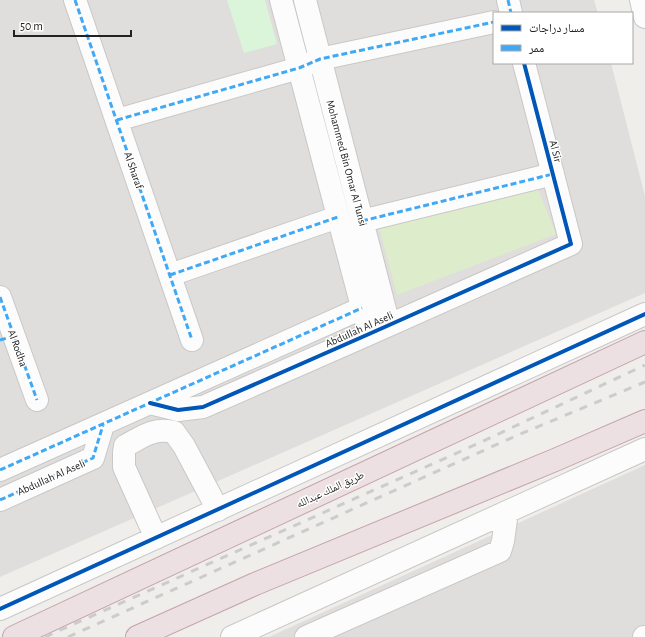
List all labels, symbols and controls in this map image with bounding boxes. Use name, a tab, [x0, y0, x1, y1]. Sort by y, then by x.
scale bar	[14, 12, 131, 38]
legend	[493, 12, 633, 64]
text: 50 m	[20, 20, 43, 32]
text: مسار دراجات	[529, 22, 584, 35]
text: ممر	[528, 42, 544, 54]
street label: Mohammed Bin Omar Al Tunsi	[324, 99, 369, 227]
street label: Al Sir	[547, 139, 564, 164]
street label: Al Sharaf	[122, 150, 145, 191]
street label: Abdullah Al Aseli	[324, 310, 395, 349]
street label: Al Rodha	[6, 328, 29, 368]
street label: Abdullah Al Aseli	[16, 458, 87, 497]
street label: طريق الملك عبدالله	[295, 469, 366, 511]

